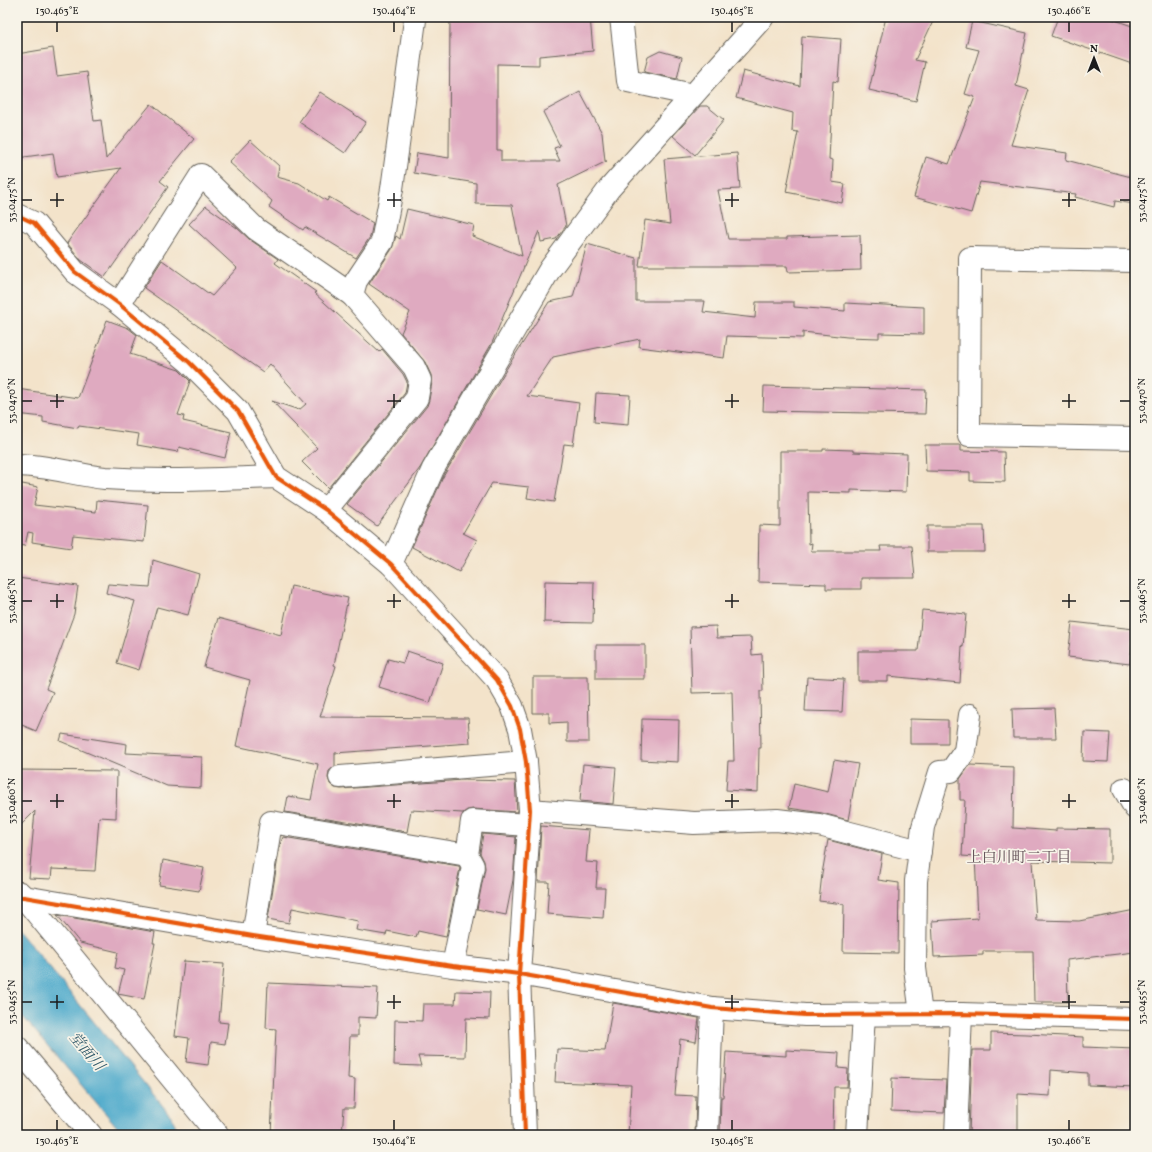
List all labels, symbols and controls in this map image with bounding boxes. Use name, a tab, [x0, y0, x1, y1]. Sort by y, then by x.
text: 130.463°E	[36, 4, 78, 18]
text: 130.464°E	[372, 4, 416, 18]
text: 130.465°E	[711, 4, 753, 18]
text: 130.466°E	[1048, 4, 1090, 18]
north arrow	[1074, 38, 1114, 78]
text: N	[1090, 42, 1098, 57]
text: 33.0475°N	[5, 177, 19, 223]
text: 33.0475°N	[1135, 177, 1149, 223]
text: 33.0470°N	[5, 378, 19, 424]
text: 33.0470°N	[1135, 378, 1149, 424]
text: 33.0465°N	[5, 578, 19, 624]
text: 33.0465°N	[1135, 578, 1149, 624]
text: 33.0460°N	[5, 777, 19, 824]
text: 33.0460°N	[1135, 777, 1149, 824]
district label: 上白川町二丁目	[966, 848, 1072, 869]
text: 33.0455°N	[5, 979, 19, 1024]
text: 33.0455°N	[1135, 979, 1149, 1024]
water label: 堂面川	[63, 1028, 110, 1077]
text: 130.463°E	[36, 1134, 78, 1148]
text: 130.464°E	[372, 1134, 416, 1148]
text: 130.465°E	[711, 1134, 753, 1148]
text: 130.466°E	[1048, 1134, 1090, 1148]

